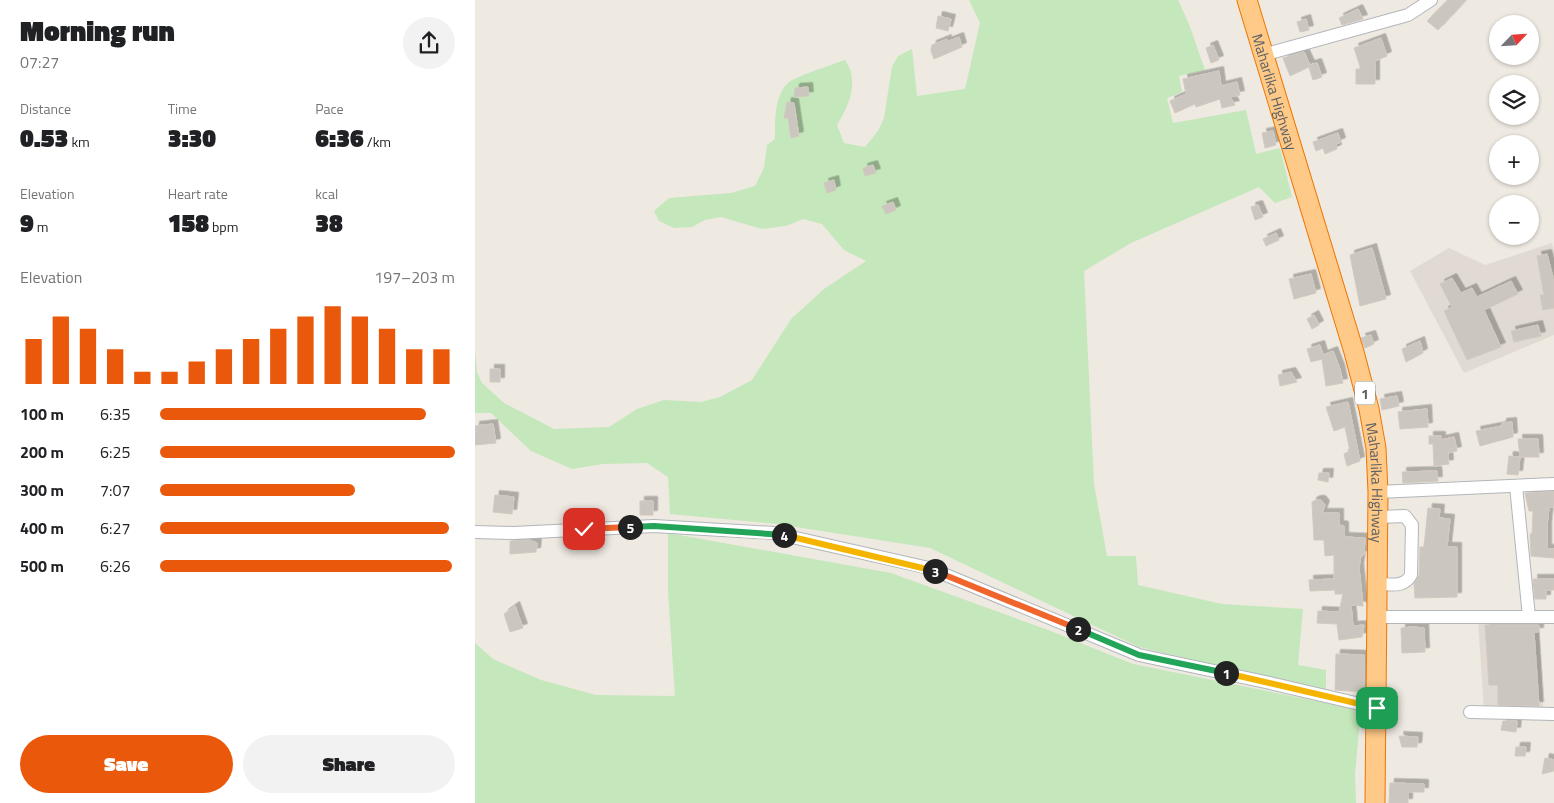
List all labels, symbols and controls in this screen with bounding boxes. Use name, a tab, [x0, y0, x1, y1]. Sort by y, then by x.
text: Morning run	[20, 9, 175, 52]
north arrow	[1489, 15, 1539, 65]
map controls	[1489, 15, 1539, 245]
button: share	[403, 17, 455, 69]
street label: Maharlika Highway	[1246, 31, 1303, 153]
text: 07:27	[20, 50, 59, 74]
button: layers	[1489, 75, 1539, 125]
text: Distance	[20, 98, 71, 119]
text: Time	[168, 98, 197, 119]
text: Pace	[315, 98, 344, 119]
text: 0.53	[20, 119, 68, 157]
text: 3:30	[168, 119, 216, 157]
text: 6:36	[315, 119, 364, 157]
text: km	[68, 131, 90, 152]
text: /km	[364, 131, 391, 152]
button: +	[1489, 135, 1539, 185]
text: Elevation	[20, 183, 74, 204]
text: Heart rate	[168, 183, 228, 204]
text: kcal	[315, 183, 338, 204]
button: −	[1489, 195, 1539, 245]
text: 9	[20, 204, 34, 242]
text: 158	[168, 204, 209, 242]
text: 38	[315, 204, 343, 242]
text: m	[34, 216, 49, 237]
text: bpm	[209, 216, 238, 237]
text: Elevation	[20, 265, 82, 289]
text: 197–203 m	[374, 265, 455, 289]
road number: 1	[1355, 382, 1375, 404]
text: 100 m	[20, 402, 64, 426]
text: 6:35	[100, 402, 130, 426]
street label: Maharlika Highway	[1360, 420, 1390, 543]
text: 200 m	[20, 440, 64, 464]
text: 6:25	[100, 440, 130, 464]
text: 300 m	[20, 478, 64, 502]
text: 7:07	[100, 478, 130, 502]
pin	[563, 508, 605, 550]
pin: 5	[617, 514, 643, 540]
icon: check	[570, 515, 598, 543]
text: 400 m	[20, 516, 64, 540]
text: 6:27	[100, 516, 130, 540]
text: 5	[627, 517, 634, 538]
pin: 4	[771, 522, 797, 548]
text: 4	[781, 525, 788, 546]
text: 500 m	[20, 554, 64, 578]
text: 6:26	[100, 554, 130, 578]
pin: 3	[923, 558, 947, 584]
text: 3	[932, 561, 939, 582]
pin: 2	[1065, 616, 1091, 642]
text: 2	[1075, 619, 1082, 640]
pin: 1	[1213, 660, 1239, 686]
text: 1	[1223, 663, 1230, 684]
pin	[1356, 687, 1398, 729]
icon: arrive	[1363, 694, 1391, 722]
button: Save	[20, 735, 233, 793]
button: Share	[243, 735, 455, 793]

